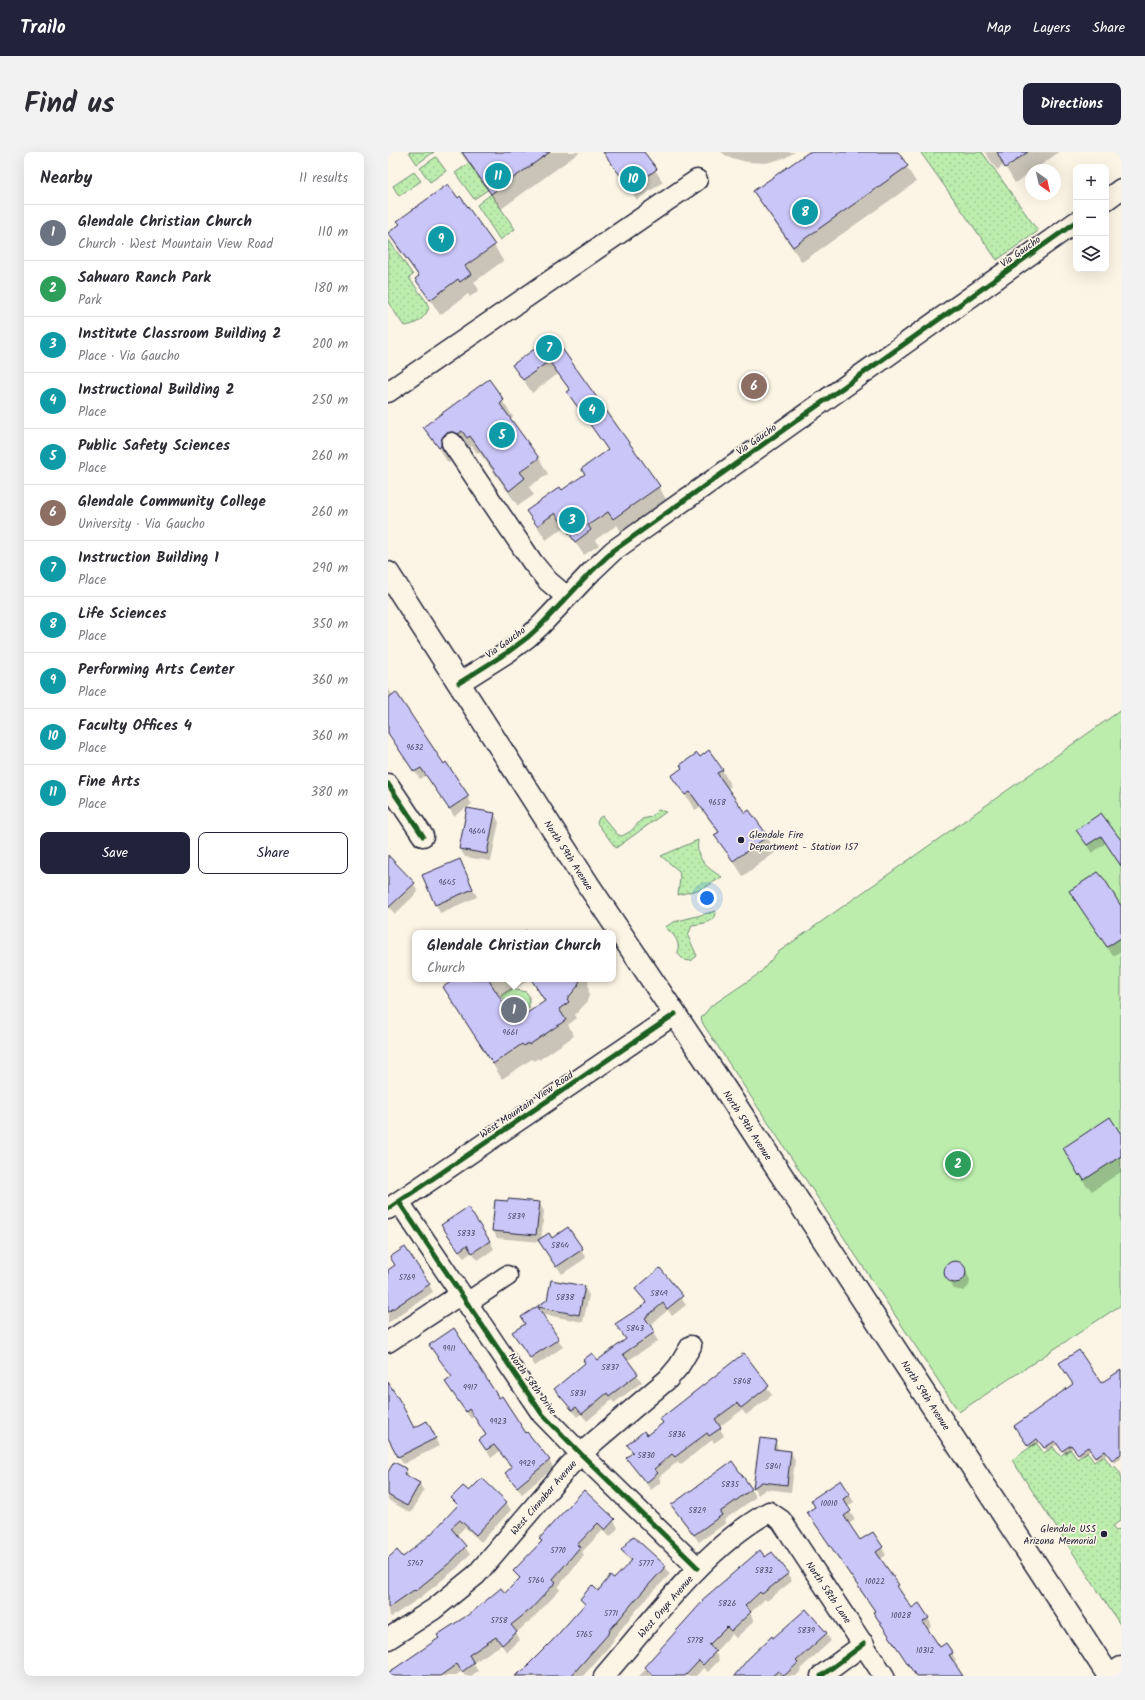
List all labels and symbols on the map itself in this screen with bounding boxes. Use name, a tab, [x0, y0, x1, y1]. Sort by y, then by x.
pin: 11	[485, 161, 511, 191]
pin: 10	[620, 164, 646, 194]
north arrow	[1025, 164, 1061, 200]
pin: 8	[792, 197, 818, 227]
pin: 9	[428, 224, 454, 254]
street label: Via Gaucho	[997, 232, 1045, 272]
pin: 7	[536, 333, 562, 363]
pin: 6	[741, 371, 767, 401]
pin: 4	[579, 395, 605, 425]
pin: 5	[489, 420, 515, 450]
street label: Via Gaucho	[733, 420, 781, 460]
pin: 3	[559, 505, 585, 535]
street label: Via Gaucho	[482, 622, 529, 663]
house number: 9632	[406, 741, 424, 754]
house number: 9658	[708, 796, 726, 809]
street label: North 59th Avenue	[539, 817, 597, 894]
house number: 9644	[468, 825, 486, 838]
place label: Glendale Fire Department - Station 157	[749, 827, 858, 855]
marker: Glendale Fire Department - Station 157	[736, 835, 746, 845]
house number: 9645	[438, 876, 456, 889]
your location	[697, 888, 717, 908]
pin: 1	[501, 995, 527, 1025]
house number: 9661	[502, 1026, 518, 1039]
street label: West Mountain View Road	[476, 1067, 578, 1142]
street label: North 59th Avenue	[718, 1087, 776, 1164]
pin: 2	[945, 1149, 971, 1179]
house number: 5839	[507, 1210, 525, 1223]
house number: 5833	[457, 1227, 476, 1240]
house number: 5844	[551, 1239, 570, 1252]
house number: 5769	[399, 1271, 415, 1284]
house number: 5849	[650, 1287, 668, 1300]
house number: 5838	[556, 1291, 574, 1304]
house number: 5843	[626, 1322, 644, 1335]
house number: 9911	[443, 1342, 456, 1355]
street label: North 58th Drive	[504, 1349, 561, 1418]
street label: North 59th Avenue	[896, 1357, 954, 1434]
house number: 5837	[601, 1361, 619, 1374]
house number: 5848	[733, 1375, 751, 1388]
house number: 9917	[463, 1381, 477, 1394]
house number: 5831	[570, 1387, 587, 1400]
house number: 9923	[489, 1415, 507, 1428]
house number: 5836	[668, 1428, 686, 1441]
house number: 5830	[637, 1449, 655, 1462]
street label: West Cinnabar Avenue	[507, 1456, 581, 1539]
house number: 9929	[519, 1457, 535, 1470]
house number: 5841	[765, 1460, 781, 1473]
house number: 5835	[721, 1478, 740, 1491]
house number: 10010	[820, 1497, 838, 1510]
house number: 5829	[688, 1504, 706, 1517]
place label: Glendale USS Arizona Memorial	[1024, 1521, 1097, 1549]
marker: Glendale USS Arizona Memorial	[1099, 1529, 1109, 1539]
house number: 5770	[550, 1544, 566, 1557]
house number: 5747	[407, 1557, 423, 1570]
house number: 5777	[638, 1557, 654, 1570]
street label: North 58th Lane	[801, 1558, 855, 1627]
house number: 5832	[755, 1564, 774, 1577]
street label: West Onyx Avenue	[634, 1571, 698, 1641]
house number: 5764	[528, 1574, 545, 1587]
house number: 10022	[865, 1575, 885, 1588]
house number: 5826	[718, 1597, 736, 1610]
house number: 5771	[604, 1607, 619, 1620]
house number: 10028	[891, 1609, 911, 1622]
house number: 5758	[490, 1614, 508, 1627]
house number: 5839	[797, 1624, 815, 1637]
house number: 5765	[576, 1628, 593, 1641]
house number: 5778	[687, 1634, 703, 1647]
house number: 10312	[916, 1644, 934, 1657]

